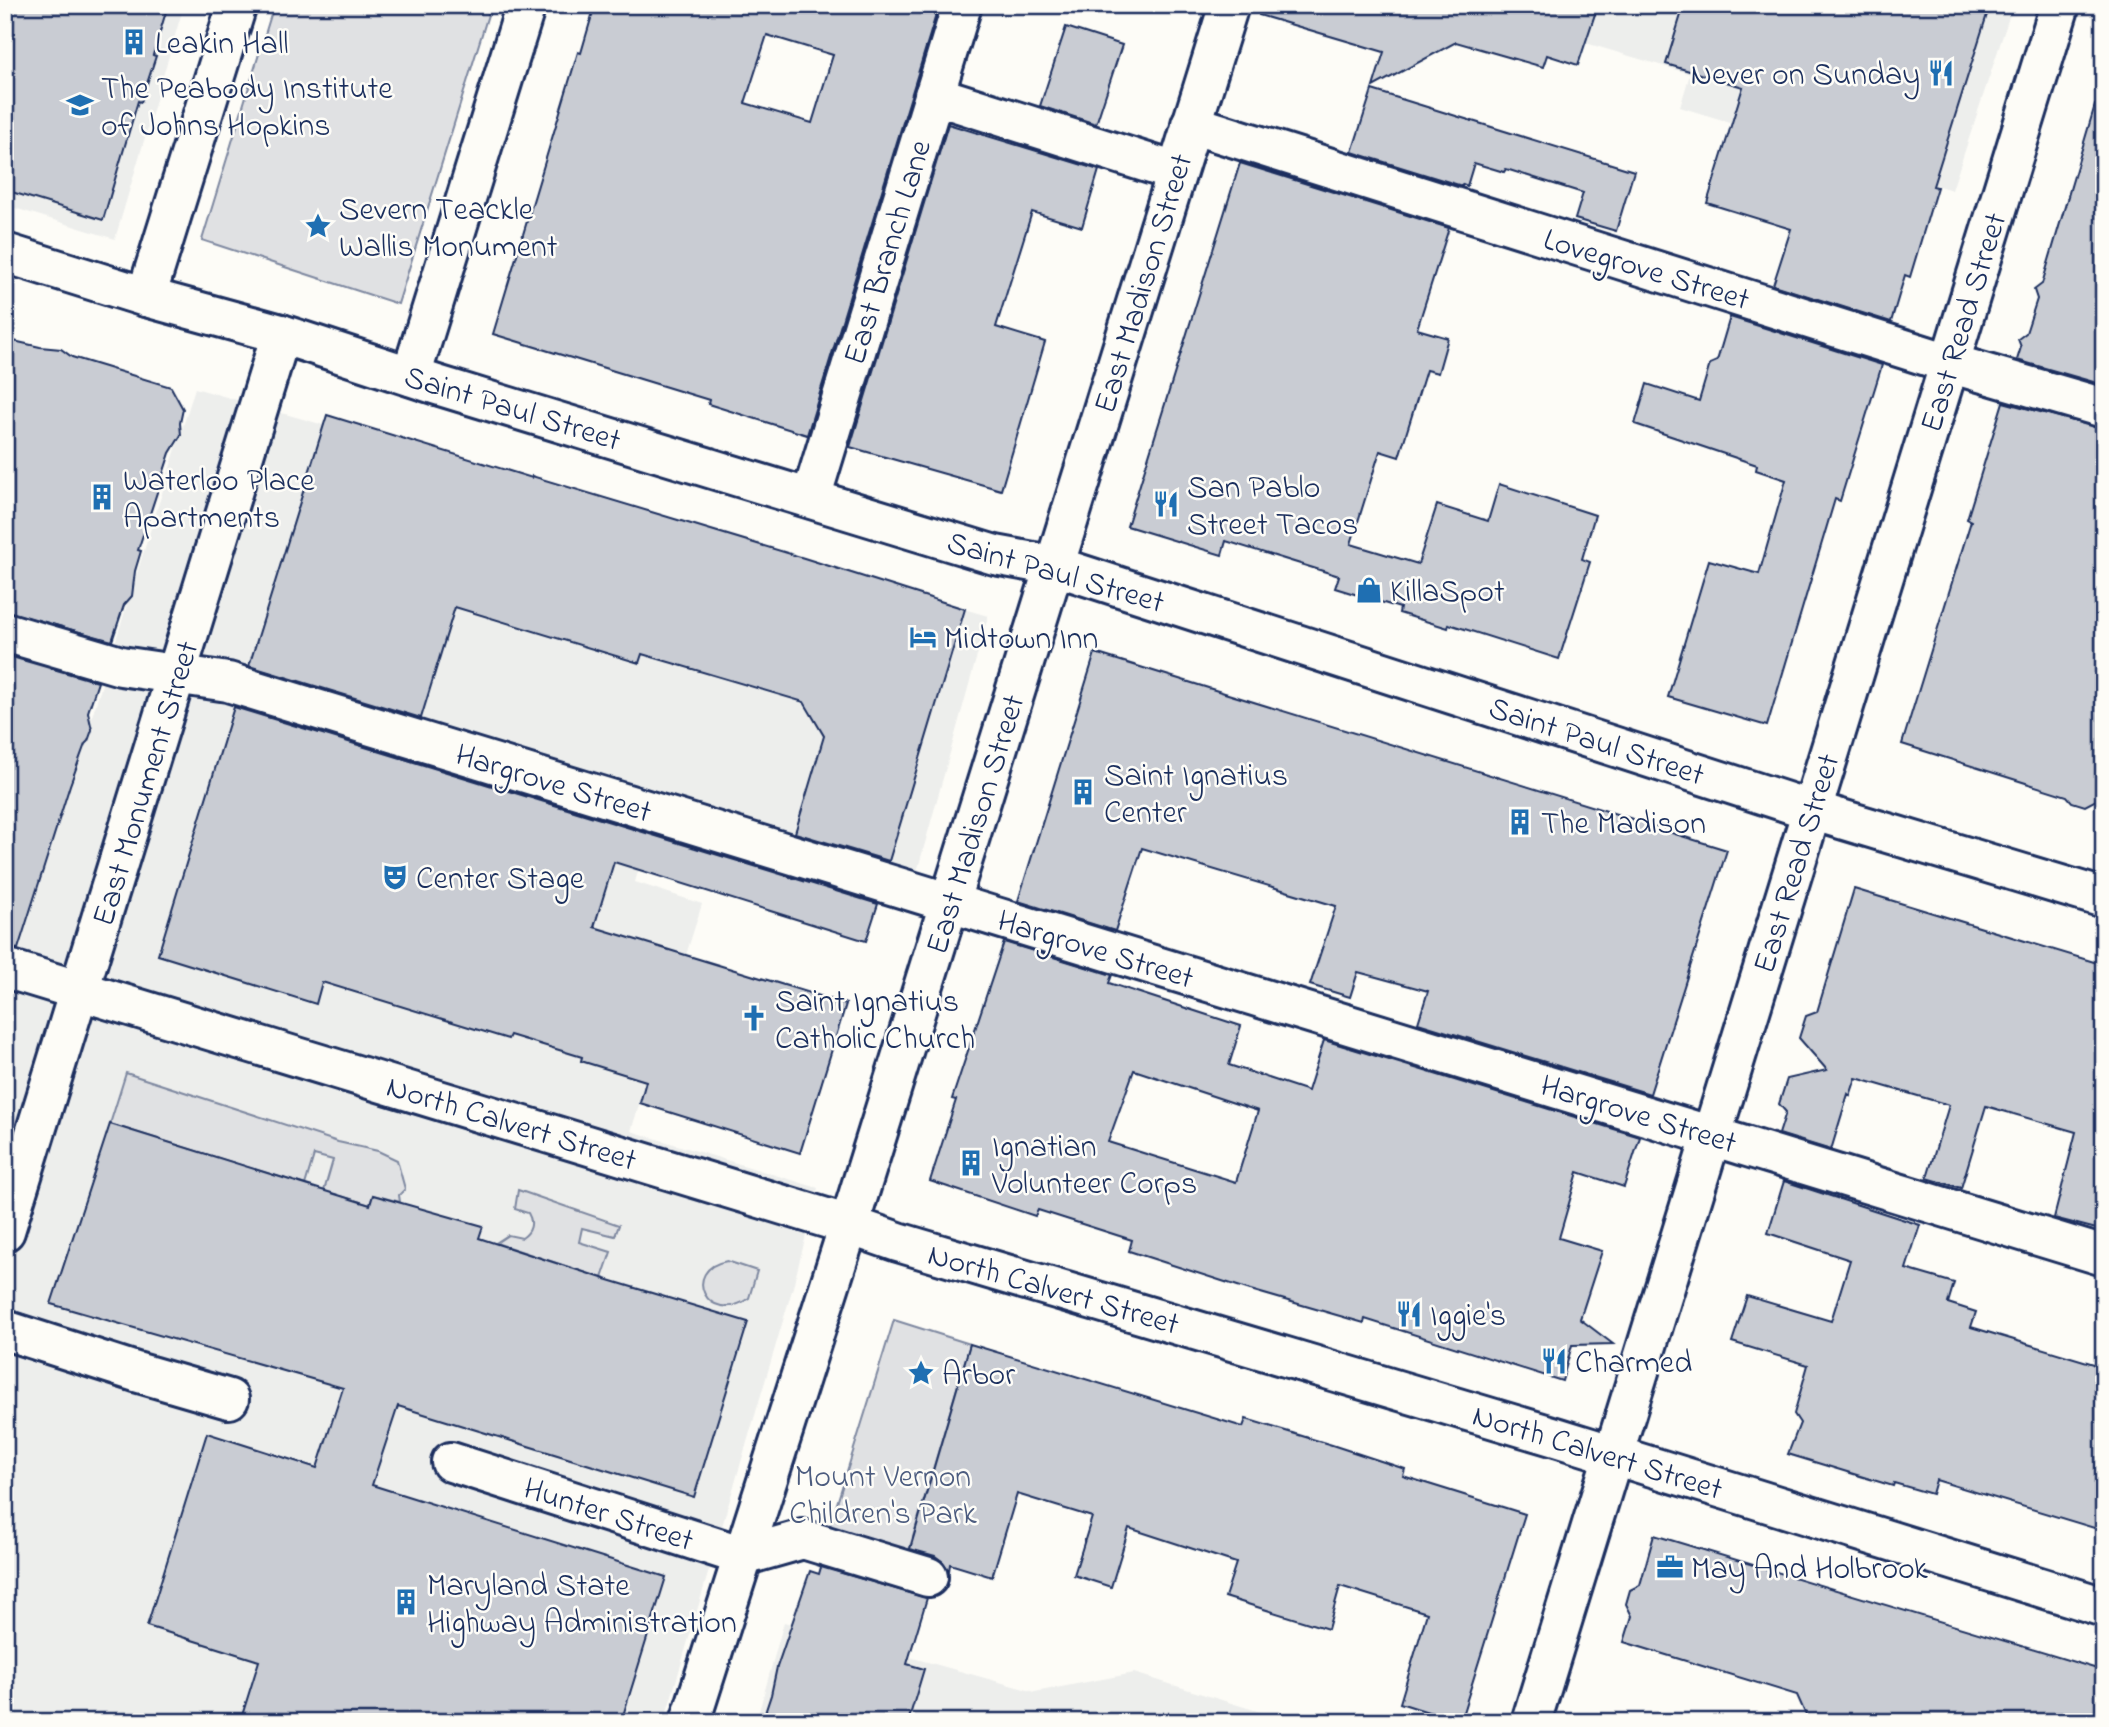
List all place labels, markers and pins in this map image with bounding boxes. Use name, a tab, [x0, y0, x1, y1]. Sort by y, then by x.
place label: Leakin Hall	[155, 22, 289, 69]
building icon: Leakin Hall	[119, 27, 149, 57]
place label: Never on Sunday	[1690, 53, 1920, 100]
restaurant icon: Never on Sunday	[1926, 58, 1956, 88]
place label: The Peabody Institute of Johns Hopkins	[101, 67, 393, 151]
school or university icon: The Peabody Institute of Johns Hopkins	[65, 90, 95, 120]
place label: Severn Teackle Wallis Monument	[339, 188, 558, 272]
place icon: Severn Teackle Wallis Monument	[303, 211, 333, 241]
place label: Waterloo Place Apartments	[123, 459, 315, 543]
place label: San Pablo Street Tacos	[1187, 466, 1358, 550]
building icon: Waterloo Place Apartments	[87, 482, 117, 512]
restaurant icon: San Pablo Street Tacos	[1151, 489, 1181, 519]
place label: KillaSpot	[1390, 570, 1505, 617]
shop icon: KillaSpot	[1354, 575, 1384, 605]
place label: Midtown Inn	[944, 617, 1098, 664]
hotel icon: Midtown Inn	[908, 622, 938, 652]
place label: Saint Ignatius Center	[1104, 754, 1288, 838]
building icon: Saint Ignatius Center	[1068, 777, 1098, 807]
place label: The Madison	[1541, 802, 1706, 849]
building icon: The Madison	[1505, 807, 1535, 837]
place label: Center Stage	[416, 857, 585, 904]
theatre icon: Center Stage	[380, 862, 410, 892]
place label: Saint Ignatius Catholic Church	[775, 980, 975, 1064]
church icon: Saint Ignatius Catholic Church	[739, 1003, 769, 1033]
place label: Ignatian Volunteer Corps	[991, 1125, 1197, 1209]
building icon: Ignatian Volunteer Corps	[956, 1148, 986, 1178]
place label: Iggie's	[1430, 1294, 1506, 1341]
restaurant icon: Iggie's	[1394, 1299, 1424, 1329]
place label: Charmed	[1575, 1341, 1692, 1388]
restaurant icon: Charmed	[1539, 1346, 1569, 1376]
place label: Arbor	[942, 1353, 1015, 1400]
place icon: Arbor	[906, 1358, 936, 1388]
place label: May And Holbrook	[1691, 1547, 1929, 1594]
office icon: May And Holbrook	[1655, 1552, 1685, 1582]
place label: Maryland State Highway Administration	[427, 1564, 737, 1648]
building icon: Maryland State Highway Administration	[391, 1587, 421, 1617]

